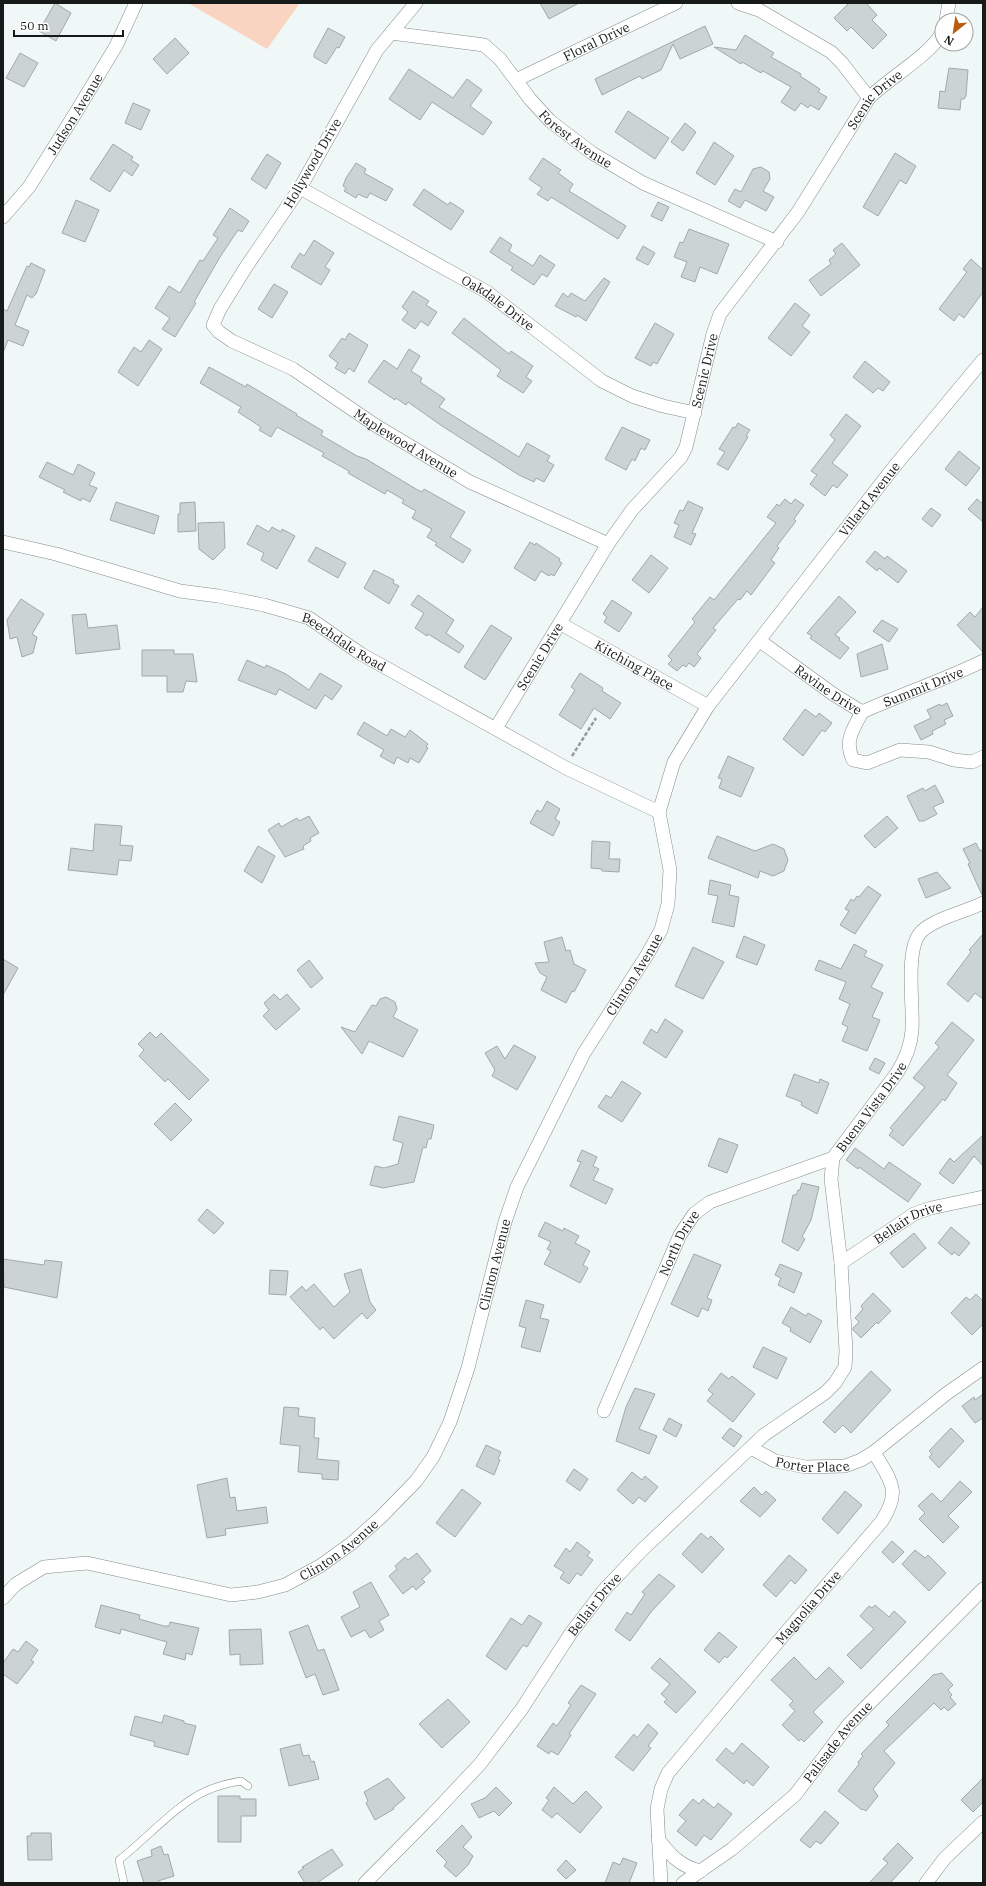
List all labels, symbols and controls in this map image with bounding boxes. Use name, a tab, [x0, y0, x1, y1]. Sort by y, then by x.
scale bar	[14, 12, 123, 38]
north arrow	[934, 12, 974, 52]
text: 50 m	[20, 18, 49, 33]
street label: Floral Drive	[560, 19, 633, 65]
text: N	[941, 32, 956, 49]
street label: Scenic Drive	[843, 66, 906, 133]
street label: Judson Avenue	[44, 70, 107, 158]
street label: Forest Avenue	[535, 106, 615, 172]
street label: Hollywood Drive	[280, 115, 345, 211]
street label: Oakdale Drive	[458, 272, 538, 335]
street label: Scenic Drive	[688, 332, 722, 410]
street label: Maplewood Avenue	[350, 405, 461, 482]
street label: Villard Avenue	[835, 458, 904, 540]
street label: Beechdale Road	[300, 609, 389, 675]
street label: Scenic Drive	[513, 620, 567, 693]
street label: Kitching Place	[592, 637, 677, 694]
street label: Ravine Drive	[791, 661, 865, 719]
street label: Summit Drive	[880, 663, 966, 711]
street label: Clinton Avenue	[602, 930, 666, 1019]
street label: Buena Vista Drive	[832, 1059, 911, 1156]
street label: Bellair Drive	[870, 1198, 944, 1248]
street label: North Drive	[655, 1207, 703, 1279]
street label: Clinton Avenue	[475, 1217, 514, 1312]
street label: Porter Place	[774, 1453, 852, 1476]
street label: Clinton Avenue	[297, 1516, 382, 1585]
street label: Magnolia Drive	[772, 1567, 845, 1648]
street label: Bellair Drive	[564, 1569, 625, 1640]
street label: Palisade Avenue	[800, 1698, 876, 1786]

